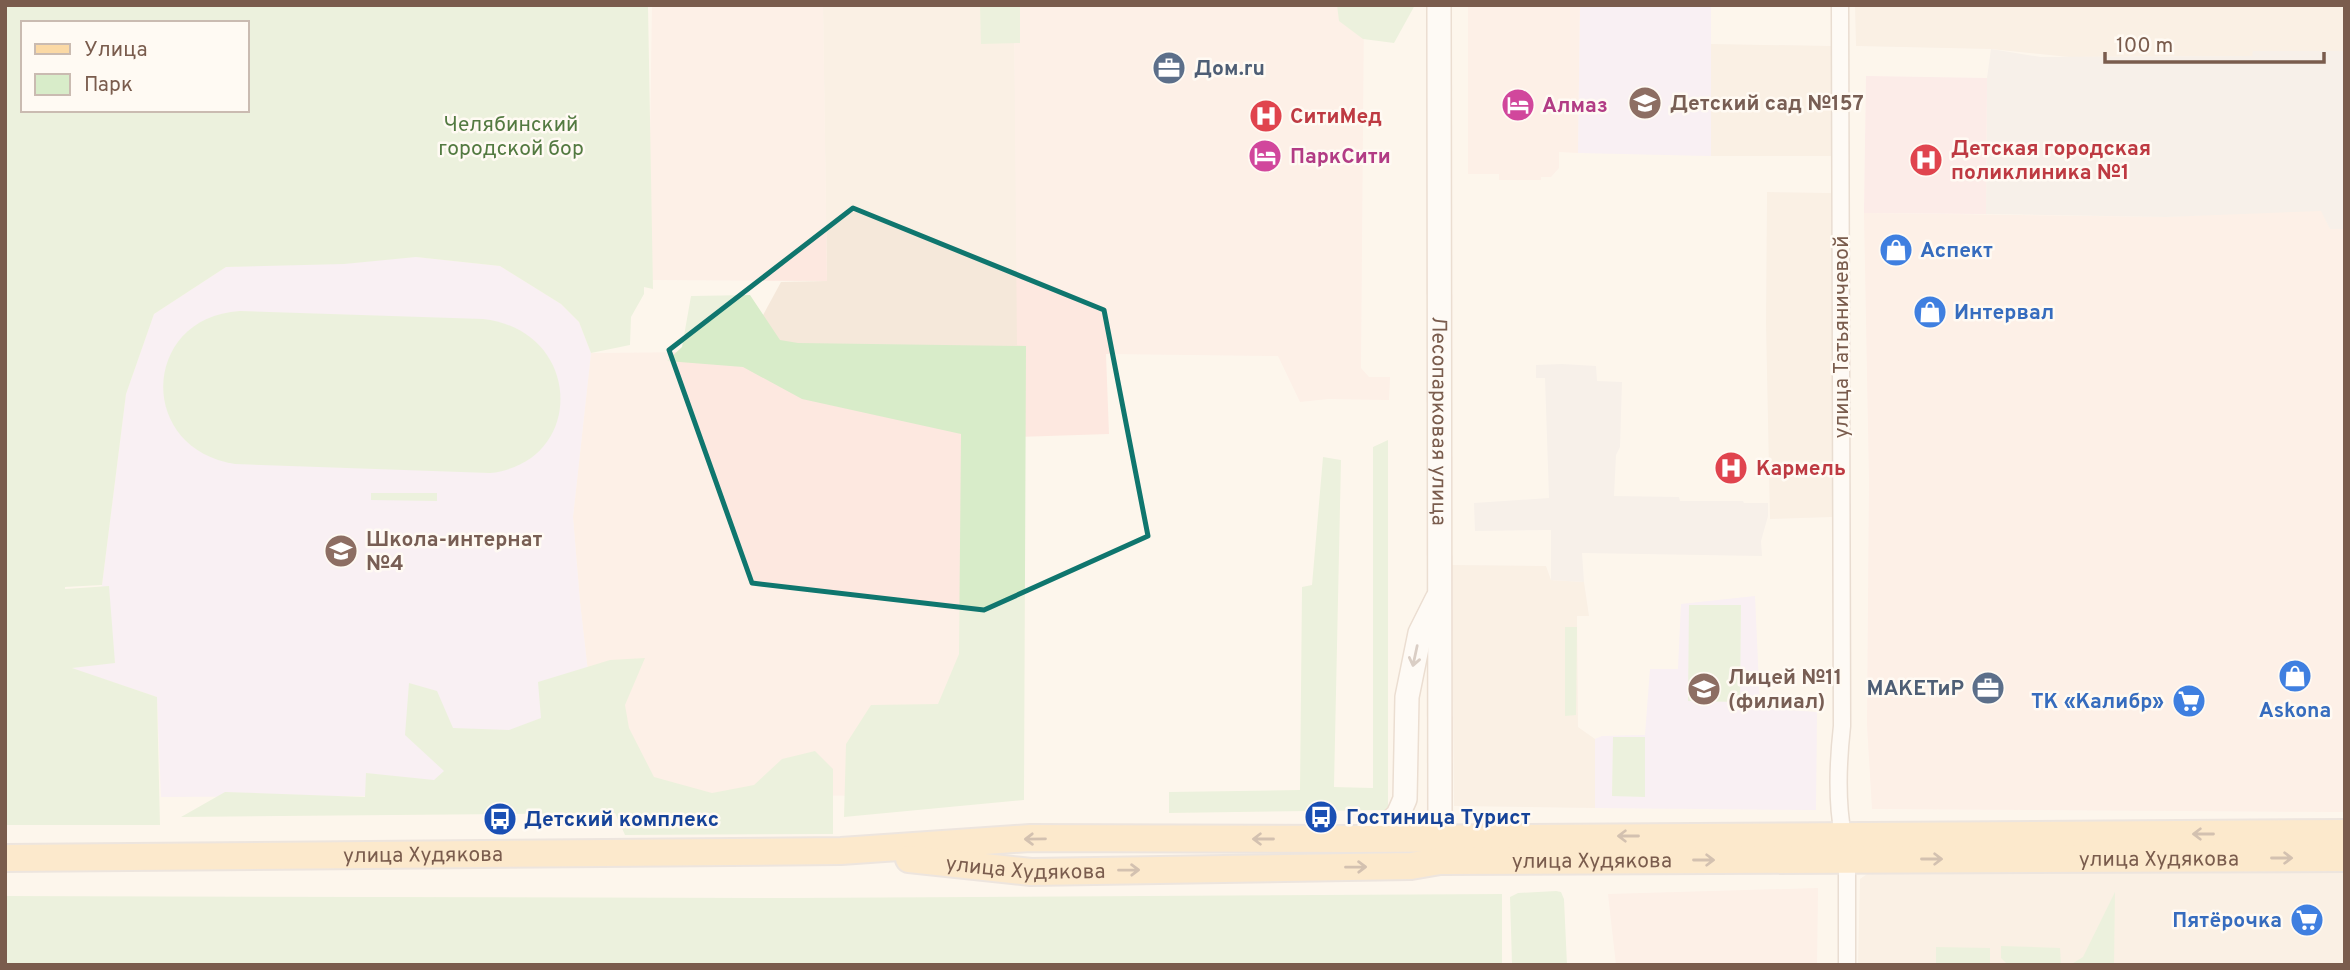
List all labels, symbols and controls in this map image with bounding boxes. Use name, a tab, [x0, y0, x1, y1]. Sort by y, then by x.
legend	[21, 21, 248, 112]
scale bar	[2105, 21, 2324, 65]
text: 100 m	[2116, 33, 2173, 60]
text: Улица	[84, 37, 148, 64]
office icon: Дом.ru	[1150, 49, 1188, 87]
place label: Дом.ru	[1194, 56, 1265, 83]
text: Парк	[84, 72, 133, 99]
school or university icon: Детский сад №157	[1626, 84, 1664, 122]
hotel icon: Алмаз	[1499, 86, 1537, 124]
place label: Детский сад №157	[1670, 91, 1864, 118]
place label: Алмаз	[1542, 93, 1608, 120]
hospital icon: СитиМед	[1247, 97, 1285, 135]
place label: СитиМед	[1290, 104, 1382, 131]
park label: Челябинский городской бор	[438, 112, 584, 163]
place label: Детская городская поликлиника №1	[1951, 136, 2151, 187]
hotel icon: ПаркСити	[1246, 137, 1284, 175]
hospital icon: Детская городская поликлиника №1	[1907, 141, 1945, 179]
place label: ПаркСити	[1290, 144, 1391, 171]
shop icon: Аспект	[1877, 231, 1915, 269]
street label: улица Татьяничевой	[1829, 235, 1856, 439]
place label: Аспект	[1920, 238, 1993, 265]
shop icon: Интервал	[1911, 293, 1949, 331]
place label: Интервал	[1954, 300, 2054, 327]
street label: Лесопарковая улица	[1424, 316, 1452, 526]
hospital icon: Кармель	[1712, 449, 1750, 487]
place label: Кармель	[1756, 456, 1846, 483]
place label: Школа-интернат №4	[366, 527, 543, 578]
school or university icon: Школа-интернат №4	[322, 532, 360, 570]
one-way arrow	[1408, 644, 1422, 667]
shop icon: Askona	[2276, 657, 2314, 695]
place label: Лицей №11 (филиал)	[1728, 665, 1842, 716]
office icon: МАКЕТиР	[1969, 669, 2007, 707]
school or university icon: Лицей №11 (филиал)	[1685, 670, 1723, 708]
place label: МАКЕТиР	[1866, 676, 1964, 703]
supermarket icon: ТК «Калибр»	[2170, 682, 2208, 720]
place label: ТК «Калибр»	[2031, 689, 2164, 716]
place label: Askona	[2259, 698, 2331, 725]
bus stop icon: Гостиница Турист	[1302, 798, 1340, 836]
bus stop icon: Детский комплекс	[481, 800, 519, 838]
place label: Гостиница Турист	[1346, 805, 1531, 832]
place label: Детский комплекс	[524, 807, 719, 834]
one-way arrow	[2192, 827, 2215, 841]
one-way arrow	[1617, 829, 1640, 843]
one-way arrow	[1024, 832, 1047, 845]
one-way arrow	[1251, 832, 1274, 846]
street label: улица Худякова	[343, 842, 503, 870]
street label: улица Худякова	[2079, 846, 2239, 874]
street label: улица Худякова	[1512, 848, 1672, 876]
street label: улица Худякова	[944, 851, 1106, 887]
one-way arrow	[2270, 851, 2293, 865]
one-way arrow	[1920, 852, 1943, 866]
one-way arrow	[1692, 853, 1715, 867]
one-way arrow	[1344, 860, 1367, 874]
one-way arrow	[1117, 864, 1140, 877]
supermarket icon: Пятёрочка	[2288, 901, 2326, 939]
place label: Пятёрочка	[2172, 908, 2282, 935]

